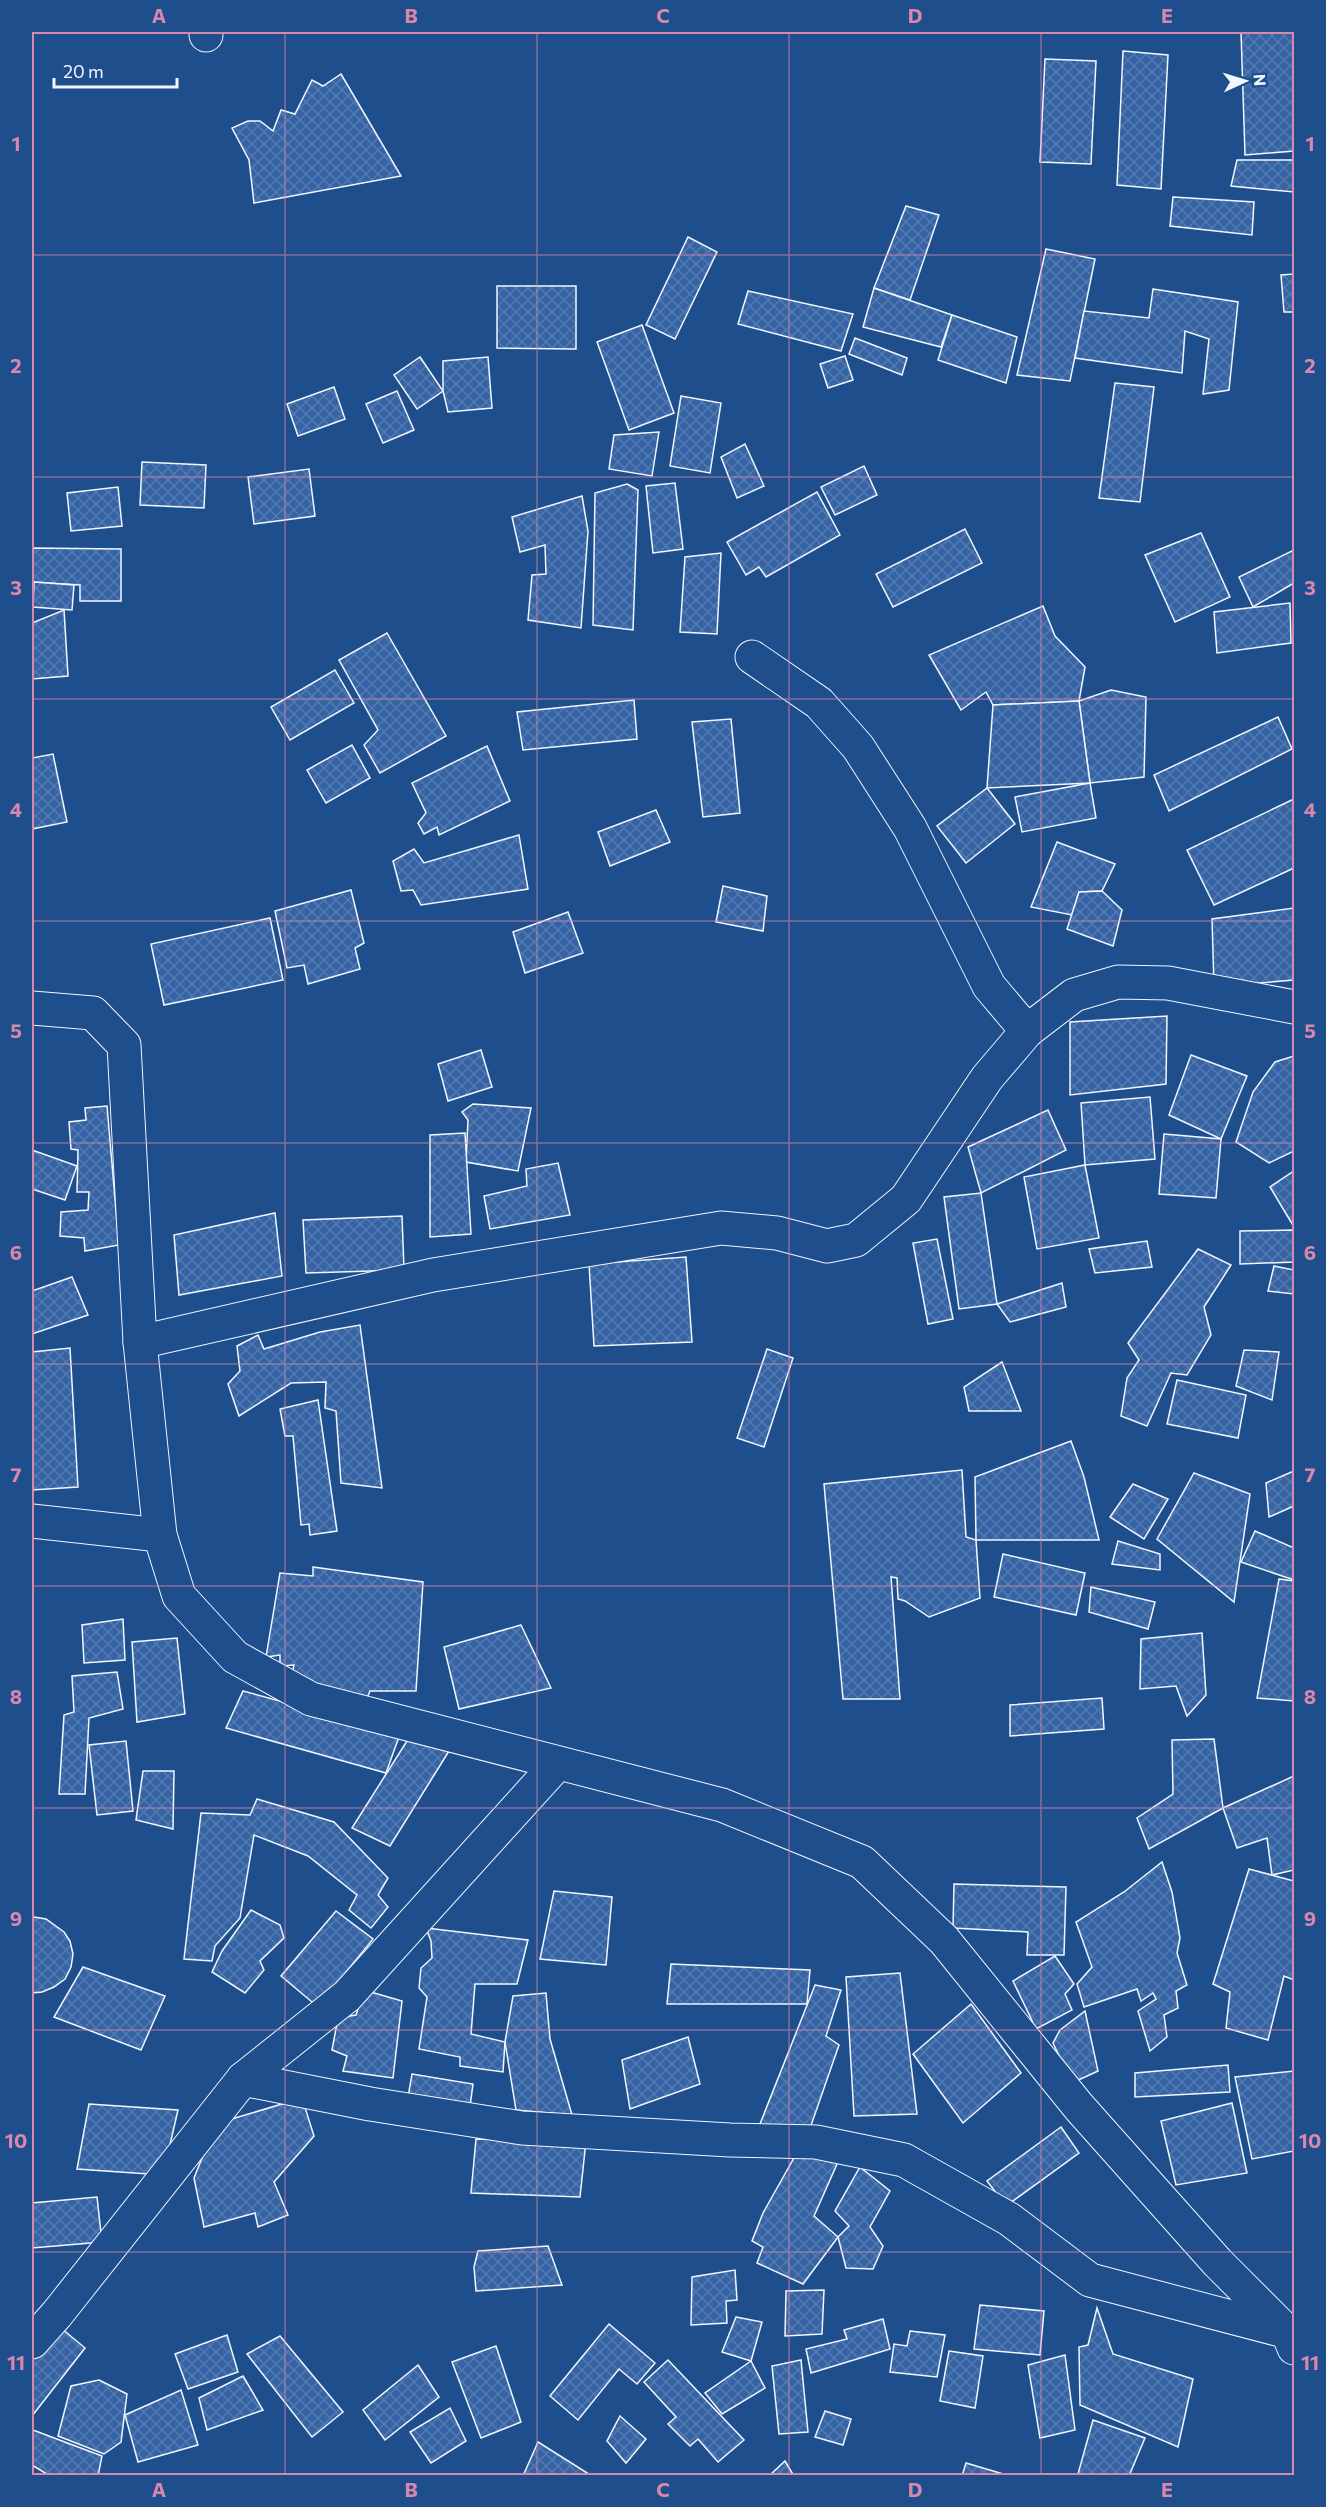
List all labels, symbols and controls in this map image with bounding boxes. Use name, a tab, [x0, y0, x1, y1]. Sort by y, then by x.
text: A	[152, 3, 166, 27]
text: B	[404, 3, 418, 27]
text: C	[656, 3, 670, 27]
text: D	[908, 3, 922, 27]
text: E	[1161, 3, 1173, 27]
scale bar	[54, 51, 177, 89]
north arrow	[1215, 51, 1275, 111]
text: 20 m	[63, 60, 104, 82]
text: N	[1251, 73, 1270, 87]
text: 1	[11, 131, 21, 155]
text: 1	[1305, 131, 1315, 155]
text: 2	[10, 353, 22, 377]
text: 2	[1304, 353, 1316, 377]
text: 3	[10, 575, 22, 599]
text: 3	[1304, 575, 1316, 599]
text: 4	[10, 797, 22, 821]
text: 4	[1304, 797, 1316, 821]
text: 5	[10, 1018, 22, 1042]
text: 5	[1304, 1018, 1316, 1042]
text: 6	[10, 1240, 22, 1264]
text: 6	[1304, 1240, 1316, 1264]
text: 7	[11, 1462, 22, 1486]
text: 7	[1305, 1462, 1316, 1486]
text: 8	[10, 1684, 22, 1708]
text: 8	[1304, 1684, 1316, 1708]
text: 9	[10, 1906, 22, 1930]
text: 9	[1304, 1906, 1316, 1930]
text: 10	[5, 2128, 27, 2152]
text: 10	[1299, 2128, 1321, 2152]
text: 11	[7, 2350, 25, 2374]
text: 11	[1301, 2350, 1319, 2374]
text: A	[152, 2477, 166, 2501]
text: B	[404, 2477, 418, 2501]
text: C	[656, 2477, 670, 2501]
text: D	[908, 2477, 922, 2501]
text: E	[1161, 2477, 1173, 2501]

